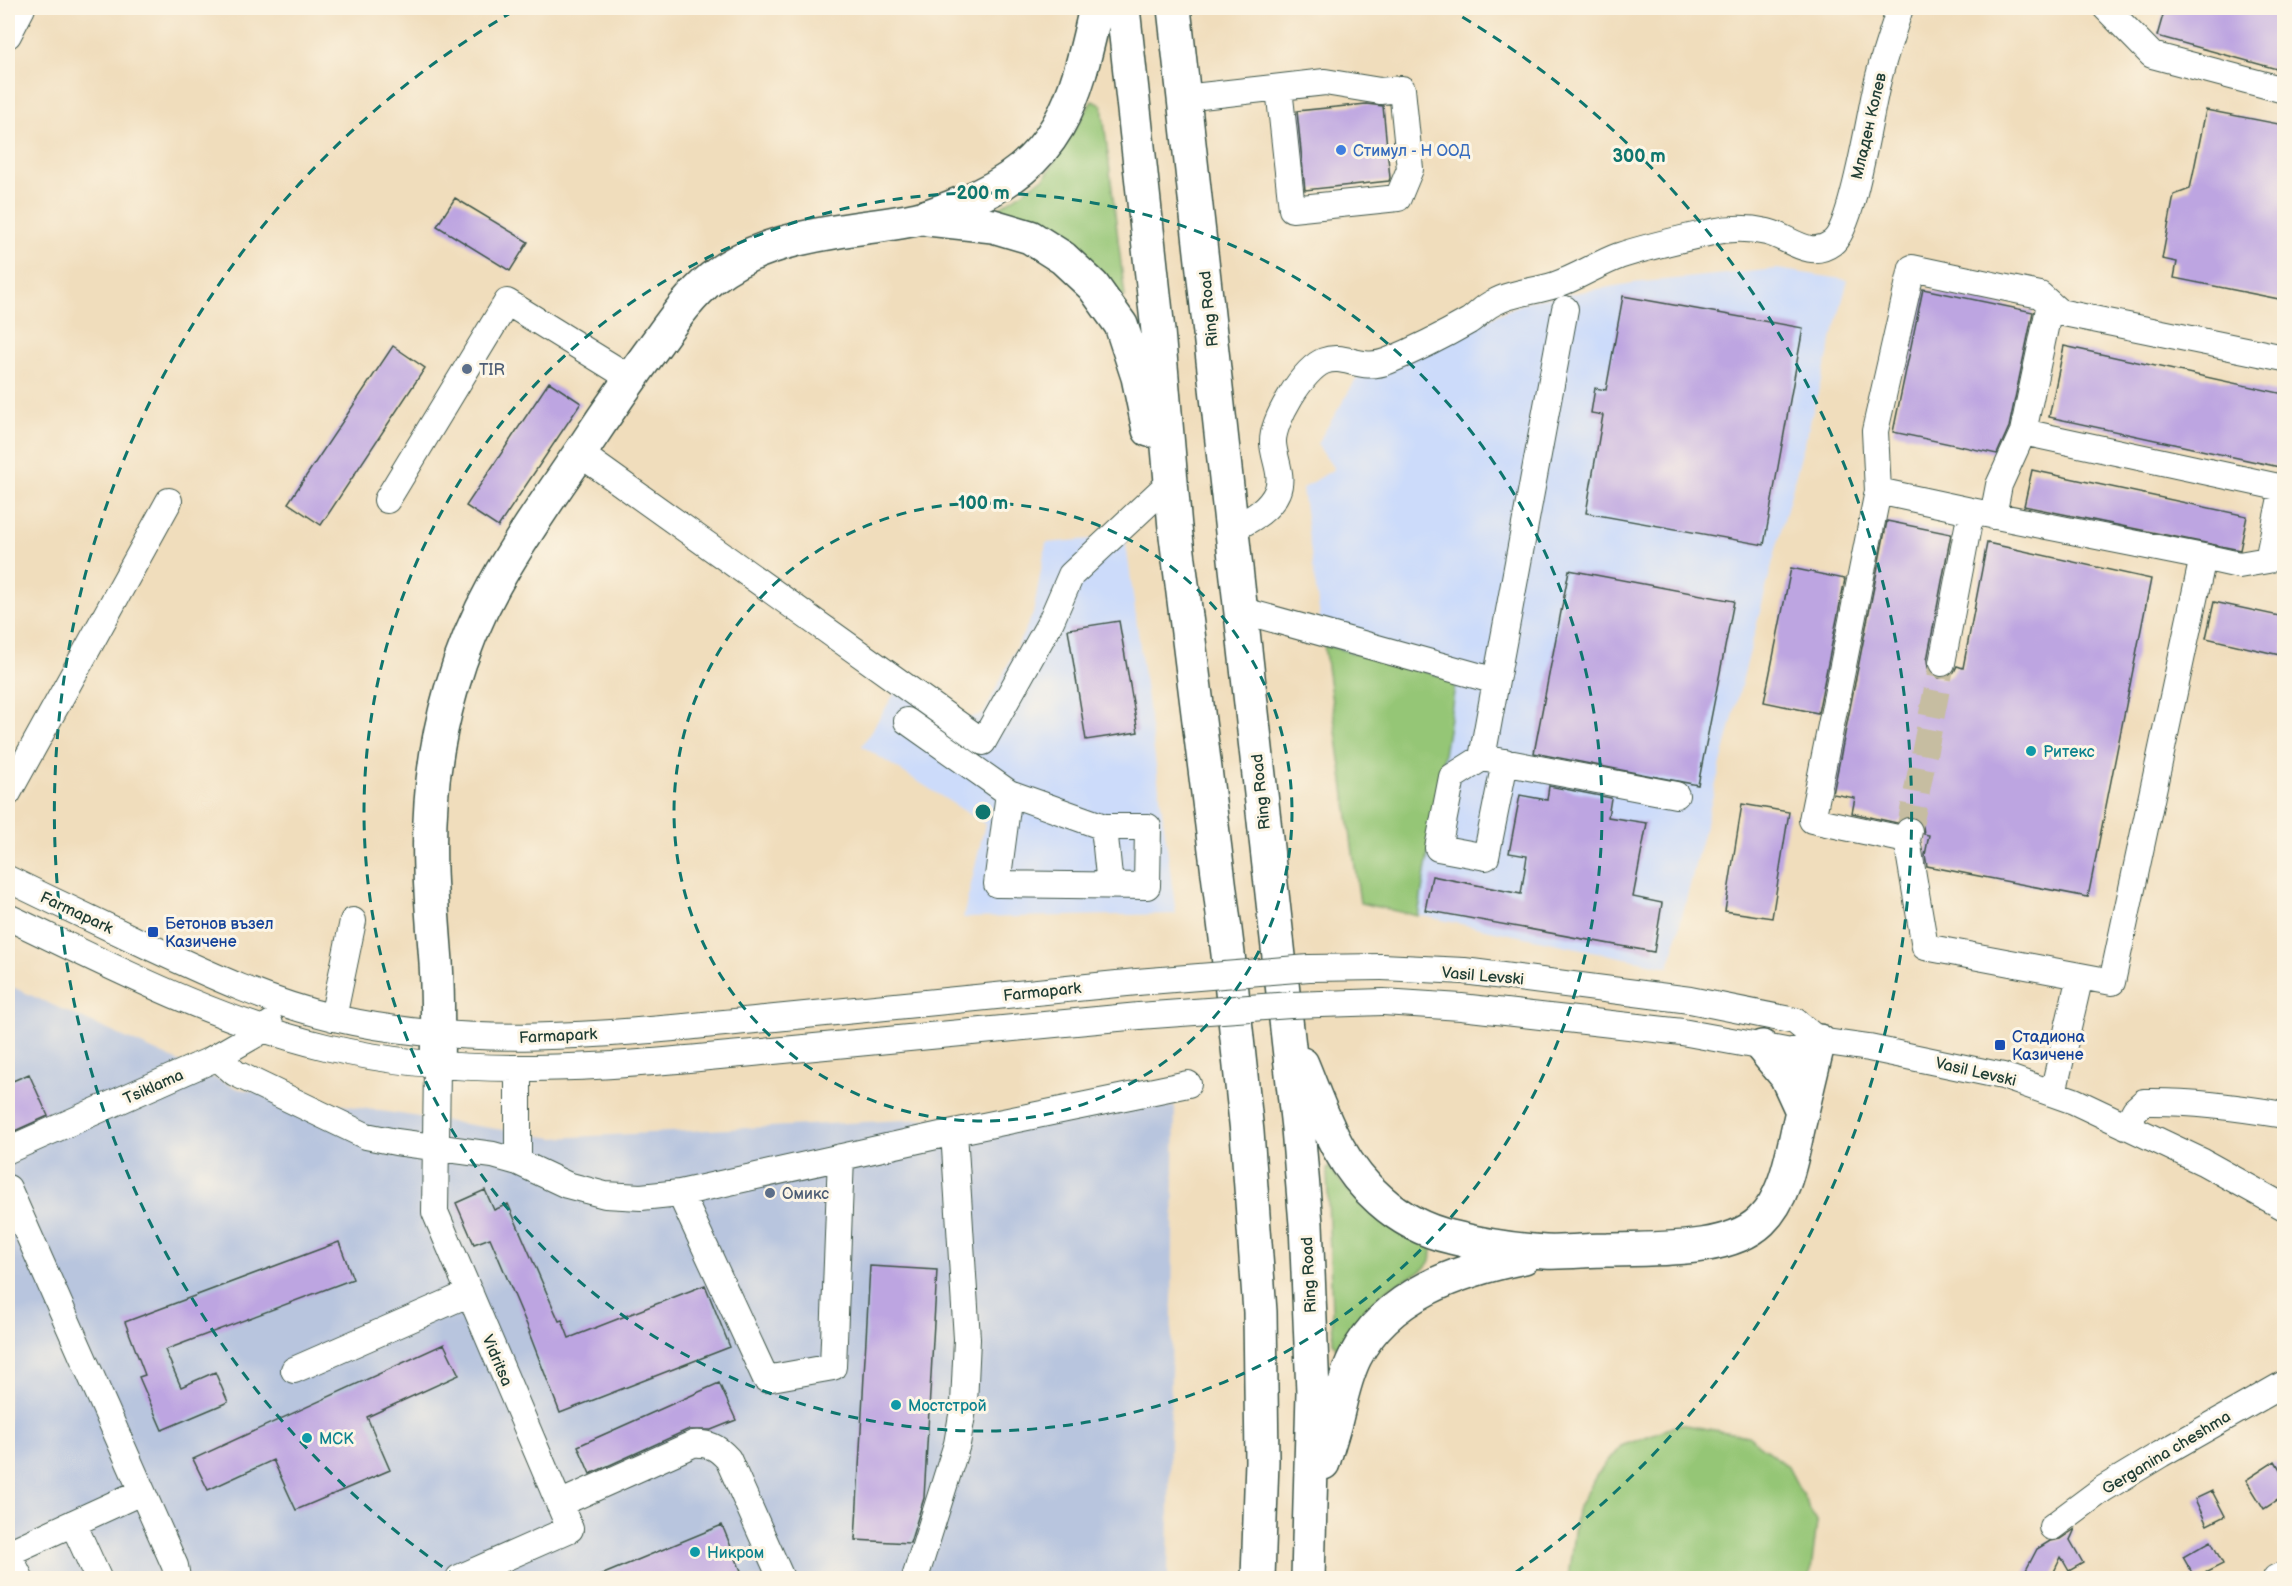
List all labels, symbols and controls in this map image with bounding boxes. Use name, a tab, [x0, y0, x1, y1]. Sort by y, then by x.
street label: Младен Колев	[1848, 71, 1891, 181]
place label: Стимул - Н ООД	[1353, 142, 1471, 161]
marker: Стимул - Н ООД	[1334, 143, 1348, 157]
text: 300 m	[1612, 146, 1666, 167]
text: 200 m	[956, 183, 1010, 204]
street label: Ring Road	[1196, 270, 1223, 348]
place label: TIR	[479, 361, 505, 380]
marker: TIR	[460, 362, 474, 376]
text: 100 m	[958, 493, 1008, 514]
place label: Ритекс	[2043, 743, 2095, 762]
marker: Ритекс	[2024, 744, 2038, 758]
street label: Ring Road	[1248, 753, 1275, 831]
centre of rings	[973, 802, 993, 822]
street label: Farmapark	[37, 888, 116, 939]
place label: Бетонов възел Казичене	[165, 915, 274, 952]
marker: Бетонов възел Казичене	[146, 925, 160, 939]
street label: Vasil Levski	[1441, 963, 1525, 990]
street label: Farmapark	[1002, 979, 1082, 1006]
street label: Farmapark	[519, 1025, 598, 1048]
place label: Стадиона Казичене	[2012, 1028, 2085, 1065]
marker: Стадиона Казичене	[1993, 1038, 2007, 1052]
street label: Vasil Levski	[1933, 1054, 2018, 1091]
street label: Tsiklama	[121, 1066, 187, 1109]
place label: Омикс	[782, 1185, 829, 1204]
marker: Омикс	[763, 1186, 777, 1200]
street label: Ring Road	[1298, 1236, 1321, 1314]
street label: Vidritsa	[477, 1332, 516, 1389]
place label: Мостстрой	[908, 1397, 987, 1416]
marker: Мостстрой	[889, 1398, 903, 1412]
street label: Gerganina cheshma	[2099, 1407, 2234, 1499]
place label: МСК	[319, 1430, 354, 1449]
marker: МСК	[300, 1431, 314, 1445]
place label: Никром	[707, 1544, 764, 1563]
marker: Никром	[688, 1545, 702, 1559]

